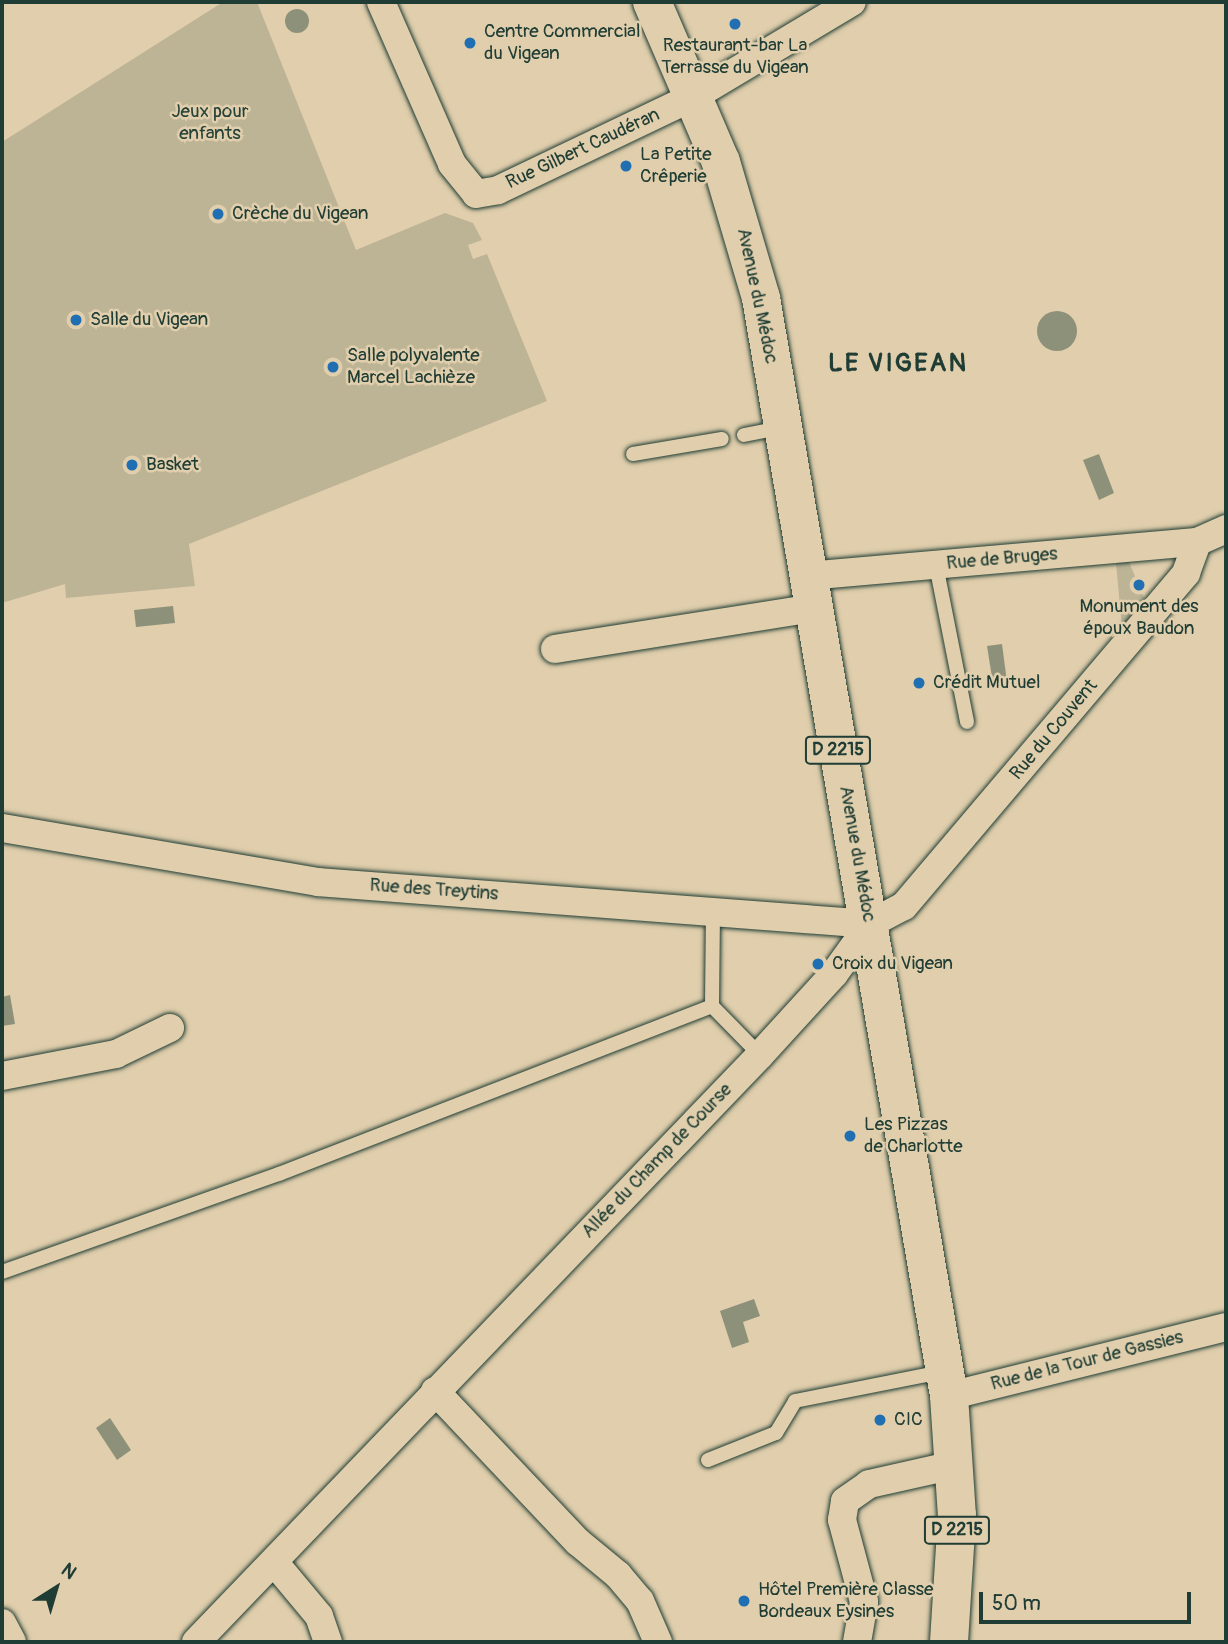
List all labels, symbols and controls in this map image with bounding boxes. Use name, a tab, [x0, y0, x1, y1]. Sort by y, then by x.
marker: Restaurant-bar La Terrasse du Vigean	[727, 16, 743, 32]
place label: Centre Commercial du Vigean	[484, 21, 640, 65]
marker: Centre Commercial du Vigean	[462, 35, 478, 51]
place label: Restaurant-bar La Terrasse du Vigean	[661, 35, 809, 79]
park label: Jeux pour enfants	[171, 101, 249, 145]
street label: Rue Gilbert Caudéran	[503, 103, 663, 195]
place label: La Petite Crêperie	[640, 144, 712, 188]
marker: La Petite Crêperie	[618, 158, 634, 174]
place label: Crèche du Vigean	[232, 203, 368, 225]
marker: Crèche du Vigean	[210, 206, 226, 222]
street label: Avenue du Médoc	[731, 226, 783, 366]
place label: Salle du Vigean	[90, 309, 208, 331]
marker: Salle du Vigean	[68, 312, 84, 328]
place label: Salle polyvalente Marcel Lachièze	[347, 345, 480, 389]
district label: LE VIGEAN	[829, 348, 967, 380]
marker: Salle polyvalente Marcel Lachièze	[325, 359, 341, 375]
place label: Basket	[146, 454, 199, 476]
marker: Basket	[124, 457, 140, 473]
street label: Rue de Bruges	[945, 543, 1059, 575]
marker: Monument des époux Baudon	[1131, 577, 1147, 593]
place label: Monument des époux Baudon	[1080, 596, 1198, 640]
place label: Crédit Mutuel	[933, 672, 1040, 694]
marker: Crédit Mutuel	[911, 675, 927, 691]
street label: Rue du Couvent	[1005, 675, 1103, 785]
road number: D 2215	[805, 736, 871, 764]
street label: Avenue du Médoc	[834, 784, 880, 924]
street label: Rue des Treytins	[369, 874, 499, 906]
place label: Croix du Vigean	[832, 953, 953, 975]
marker: Croix du Vigean	[810, 956, 826, 972]
street label: Allée du Champ de Course	[577, 1079, 737, 1243]
place label: Les Pizzas de Charlotte	[864, 1114, 963, 1158]
marker: Les Pizzas de Charlotte	[842, 1128, 858, 1144]
street label: Rue de la Tour de Gassies	[988, 1326, 1186, 1396]
place label: CIC	[894, 1409, 923, 1431]
marker: CIC	[872, 1412, 888, 1428]
road number: D 2215	[924, 1516, 990, 1545]
north arrow	[21, 1553, 91, 1623]
text: N	[56, 1558, 81, 1585]
scale bar	[983, 1578, 1195, 1622]
place label: Hôtel Première Classe Bordeaux Eysines	[758, 1579, 933, 1623]
text: 50 m	[992, 1590, 1041, 1617]
marker: Hôtel Première Classe Bordeaux Eysines	[736, 1593, 752, 1609]

